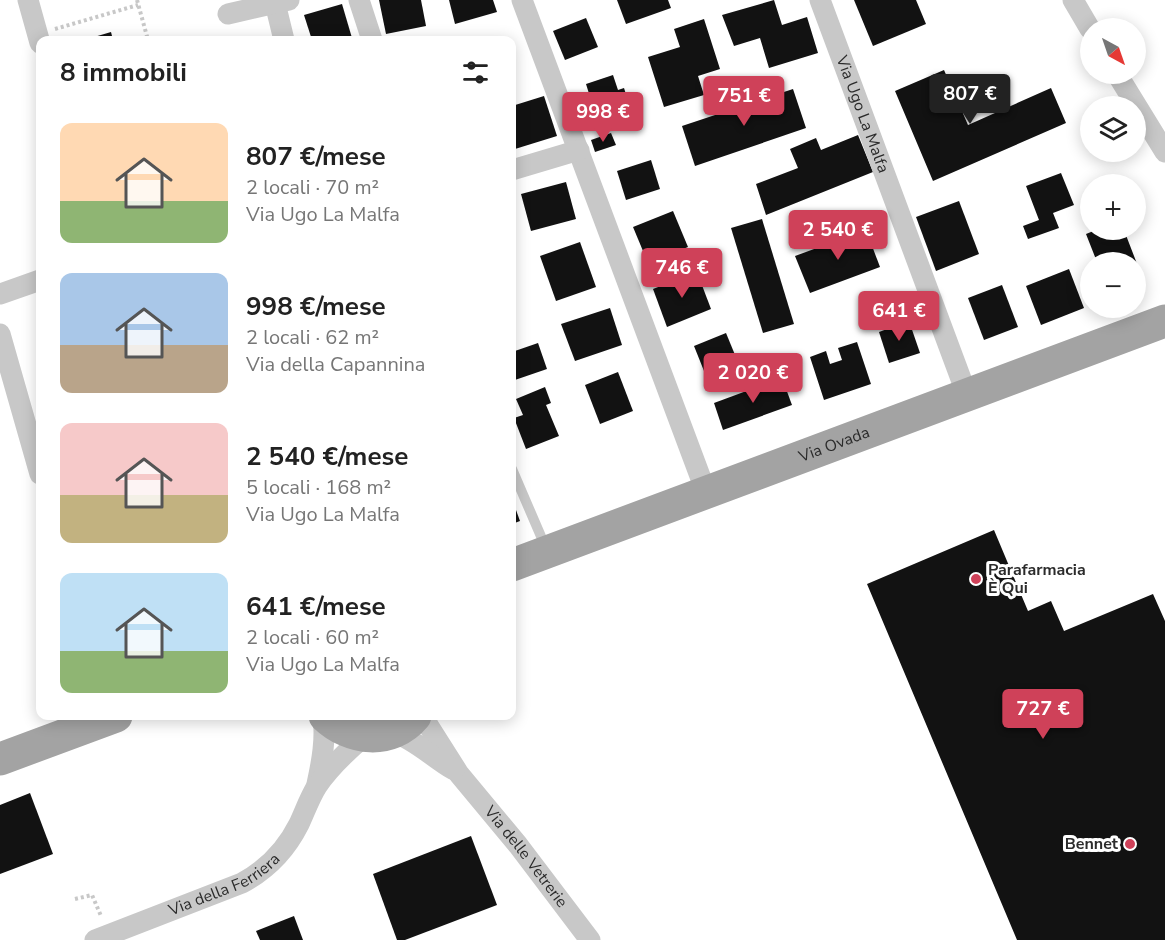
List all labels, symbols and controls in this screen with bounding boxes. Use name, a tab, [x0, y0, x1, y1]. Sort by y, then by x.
north arrow	[1080, 18, 1146, 84]
map controls	[1080, 18, 1146, 318]
street label: Via Ugo La Malfa	[830, 52, 894, 176]
text: 8 immobili	[60, 55, 187, 90]
icon: filters	[459, 56, 492, 89]
pin: 807 €	[928, 74, 1012, 125]
pin: 751 €	[702, 76, 786, 127]
text: 807 €	[943, 80, 997, 107]
text: 751 €	[717, 82, 771, 109]
pin: 998 €	[561, 92, 645, 143]
button: layers	[1080, 96, 1146, 162]
text: 998 €	[576, 98, 630, 125]
text: 807 €/mese	[246, 139, 386, 174]
icon: home	[108, 147, 180, 219]
text: 2 locali · 70 m²	[246, 174, 379, 201]
button: +	[1080, 174, 1146, 240]
text: Via Ugo La Malfa	[246, 201, 400, 228]
pin: 2 540 €	[783, 210, 893, 261]
text: 2 540 €	[803, 216, 873, 243]
pin: 746 €	[640, 248, 724, 299]
button: −	[1080, 252, 1146, 318]
text: 746 €	[655, 254, 709, 281]
text: 998 €/mese	[246, 289, 386, 324]
pin: 641 €	[857, 291, 941, 342]
icon: home	[108, 297, 180, 369]
text: 641 €	[872, 297, 926, 324]
text: 2 locali · 62 m²	[246, 324, 379, 351]
text: Via della Capannina	[246, 351, 425, 378]
pin: 2 020 €	[698, 353, 808, 404]
text: 2 020 €	[718, 359, 788, 386]
street label: Via Ovada	[795, 421, 873, 468]
text: 2 540 €/mese	[246, 439, 408, 474]
icon: home	[108, 447, 180, 519]
text: 5 locali · 168 m²	[246, 474, 391, 501]
text: Via Ugo La Malfa	[246, 501, 400, 528]
place label: Parafarmacia È Qui	[988, 559, 1086, 599]
marker: Parafarmacia È Qui	[969, 572, 983, 586]
text: 641 €/mese	[246, 589, 386, 624]
icon: home	[108, 597, 180, 669]
text: 2 locali · 60 m²	[246, 624, 379, 651]
text: Via Ugo La Malfa	[246, 651, 400, 678]
pin: 727 €	[1001, 689, 1085, 740]
text: 727 €	[1016, 695, 1070, 722]
street label: Via delle Vetrerie	[478, 801, 573, 912]
place label: Bennet	[1065, 833, 1119, 855]
marker: Bennet	[1123, 837, 1137, 851]
street label: Via della Ferriera	[165, 848, 285, 922]

